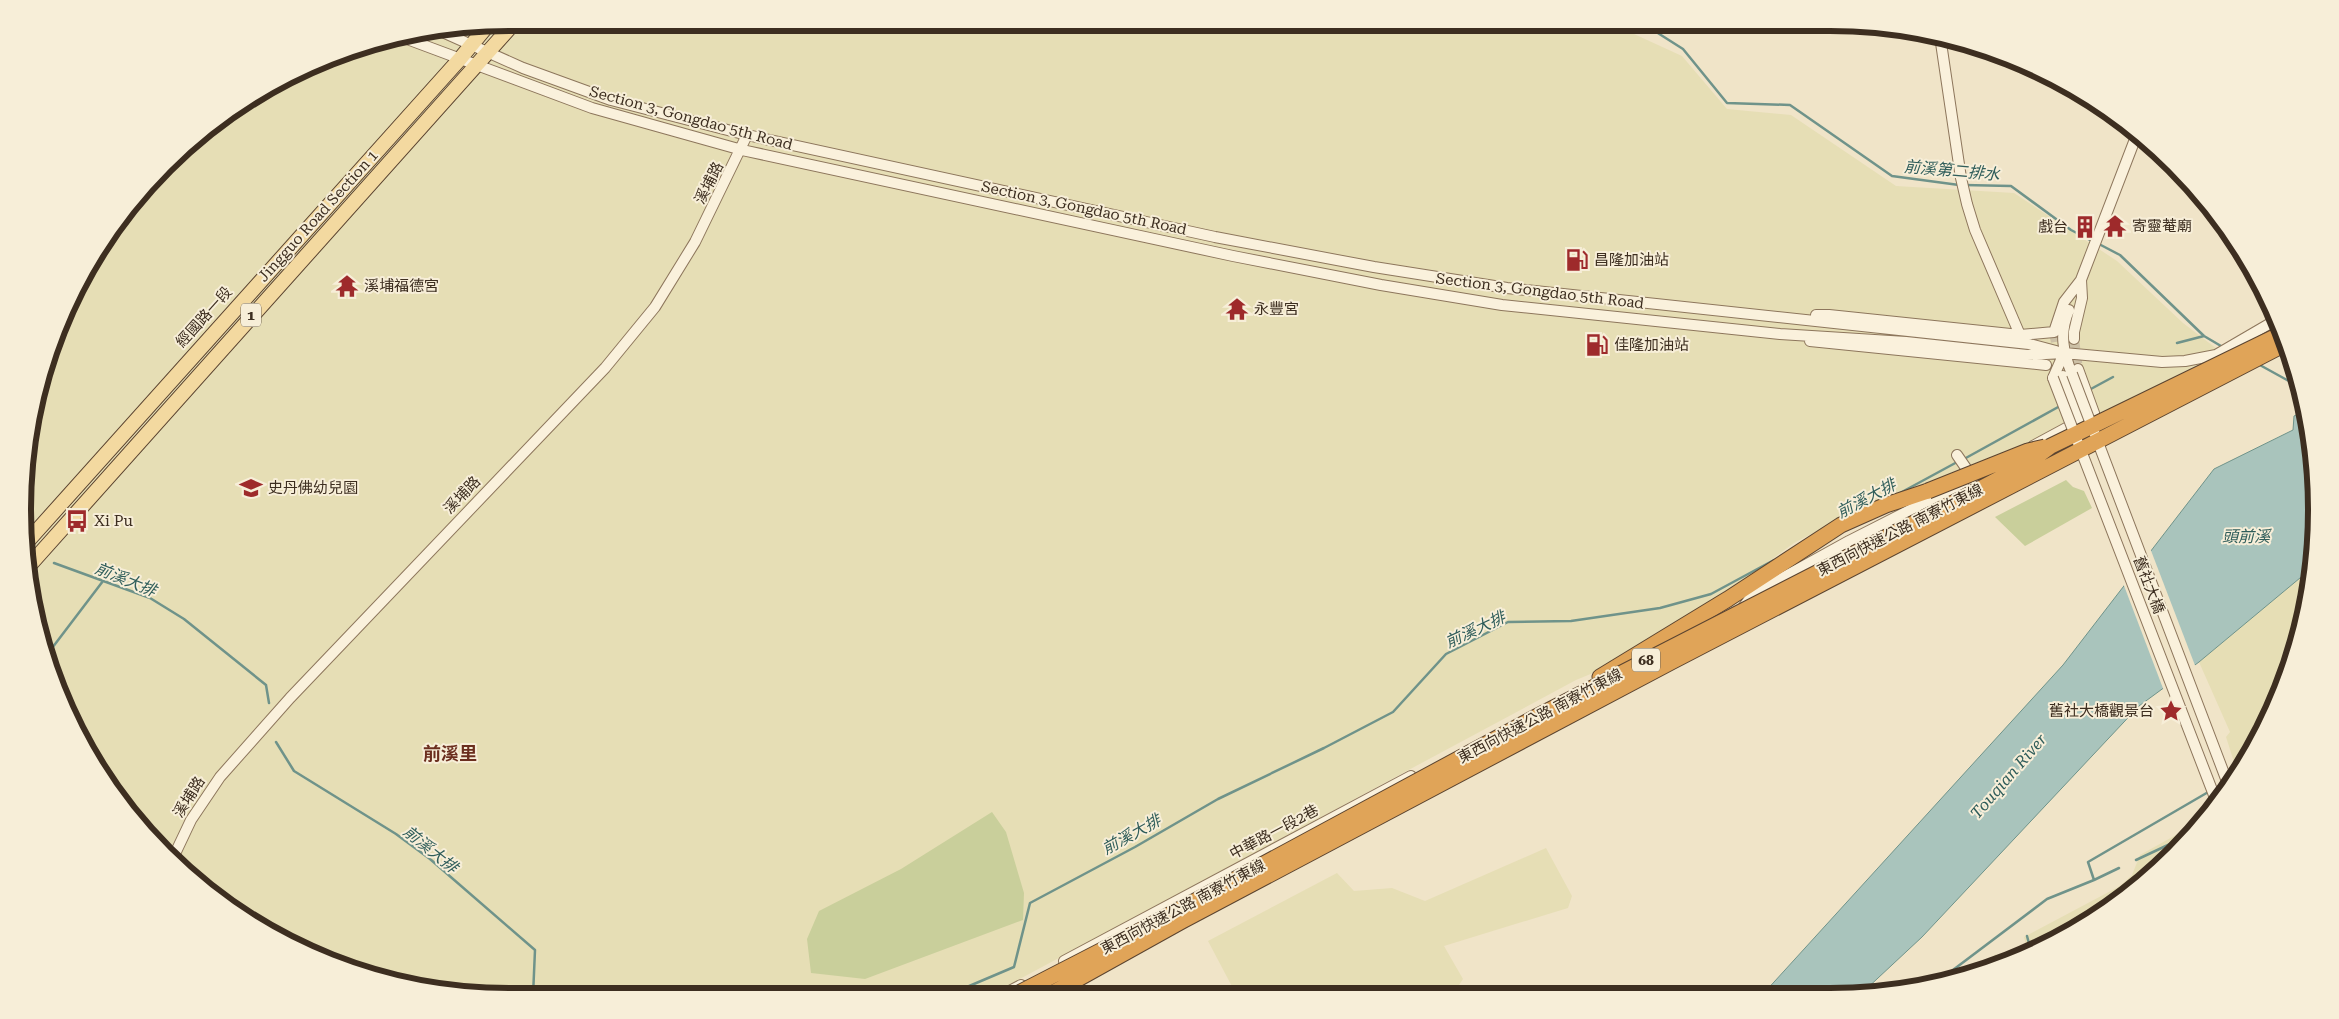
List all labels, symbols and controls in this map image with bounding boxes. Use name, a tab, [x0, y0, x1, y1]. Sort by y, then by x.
street label: Section 3, Gongdao 5th Road	[587, 82, 795, 154]
street label: Jingguo Road Section 1	[254, 146, 382, 286]
water label: 前溪第二排水	[1903, 157, 2002, 184]
street label: 溪埔路	[691, 159, 727, 207]
street label: Section 3, Gongdao 5th Road	[980, 177, 1189, 239]
temple icon: 寄靈菴廟	[2102, 213, 2128, 239]
building icon: 戲台	[2072, 214, 2098, 240]
place label: 寄靈菴廟	[2132, 217, 2192, 235]
place label: 戲台	[2038, 218, 2068, 236]
fuel station icon: 昌隆加油站	[1564, 247, 1590, 273]
place label: 昌隆加油站	[1594, 251, 1669, 269]
street label: Section 3, Gongdao 5th Road	[1435, 269, 1645, 313]
temple icon: 溪埔福德宮	[334, 273, 360, 299]
place label: 溪埔福德宮	[364, 277, 439, 295]
street label: 經國路一段	[172, 283, 236, 351]
temple icon: 永豐宮	[1224, 296, 1250, 322]
place label: 永豐宮	[1254, 300, 1299, 318]
road number: 1	[241, 304, 261, 326]
fuel station icon: 佳隆加油站	[1584, 332, 1610, 358]
place label: 佳隆加油站	[1614, 336, 1689, 354]
street label: 溪埔路	[440, 473, 484, 517]
water label: 前溪大排	[1834, 474, 1901, 522]
school or university icon: 史丹佛幼兒園	[238, 475, 264, 501]
place label: 史丹佛幼兒園	[268, 479, 358, 497]
street label: 東西向快速公路 南寮竹東線	[1814, 480, 1986, 580]
bus stop icon: Xi Pu	[64, 508, 90, 534]
place label: Xi Pu	[94, 512, 134, 530]
water label: 頭前溪	[2222, 527, 2272, 546]
street label: 舊社大橋	[2130, 554, 2168, 616]
water label: 前溪大排	[93, 559, 161, 601]
water label: 前溪大排	[1442, 606, 1510, 652]
road number: 68	[1632, 648, 1660, 672]
street label: 東西向快速公路 南寮竹東線	[1455, 665, 1625, 767]
place icon: 舊社大橋觀景台	[2158, 698, 2184, 724]
place label: 舊社大橋觀景台	[2049, 702, 2154, 720]
water label: Touqian River	[1966, 730, 2051, 823]
district label: 前溪里	[423, 743, 477, 764]
street label: 溪埔路	[169, 773, 209, 821]
street label: 中華路一段2巷	[1226, 801, 1322, 863]
water label: 前溪大排	[1099, 810, 1166, 858]
water label: 前溪大排	[400, 822, 463, 878]
street label: 東西向快速公路 南寮竹東線	[1098, 856, 1268, 958]

